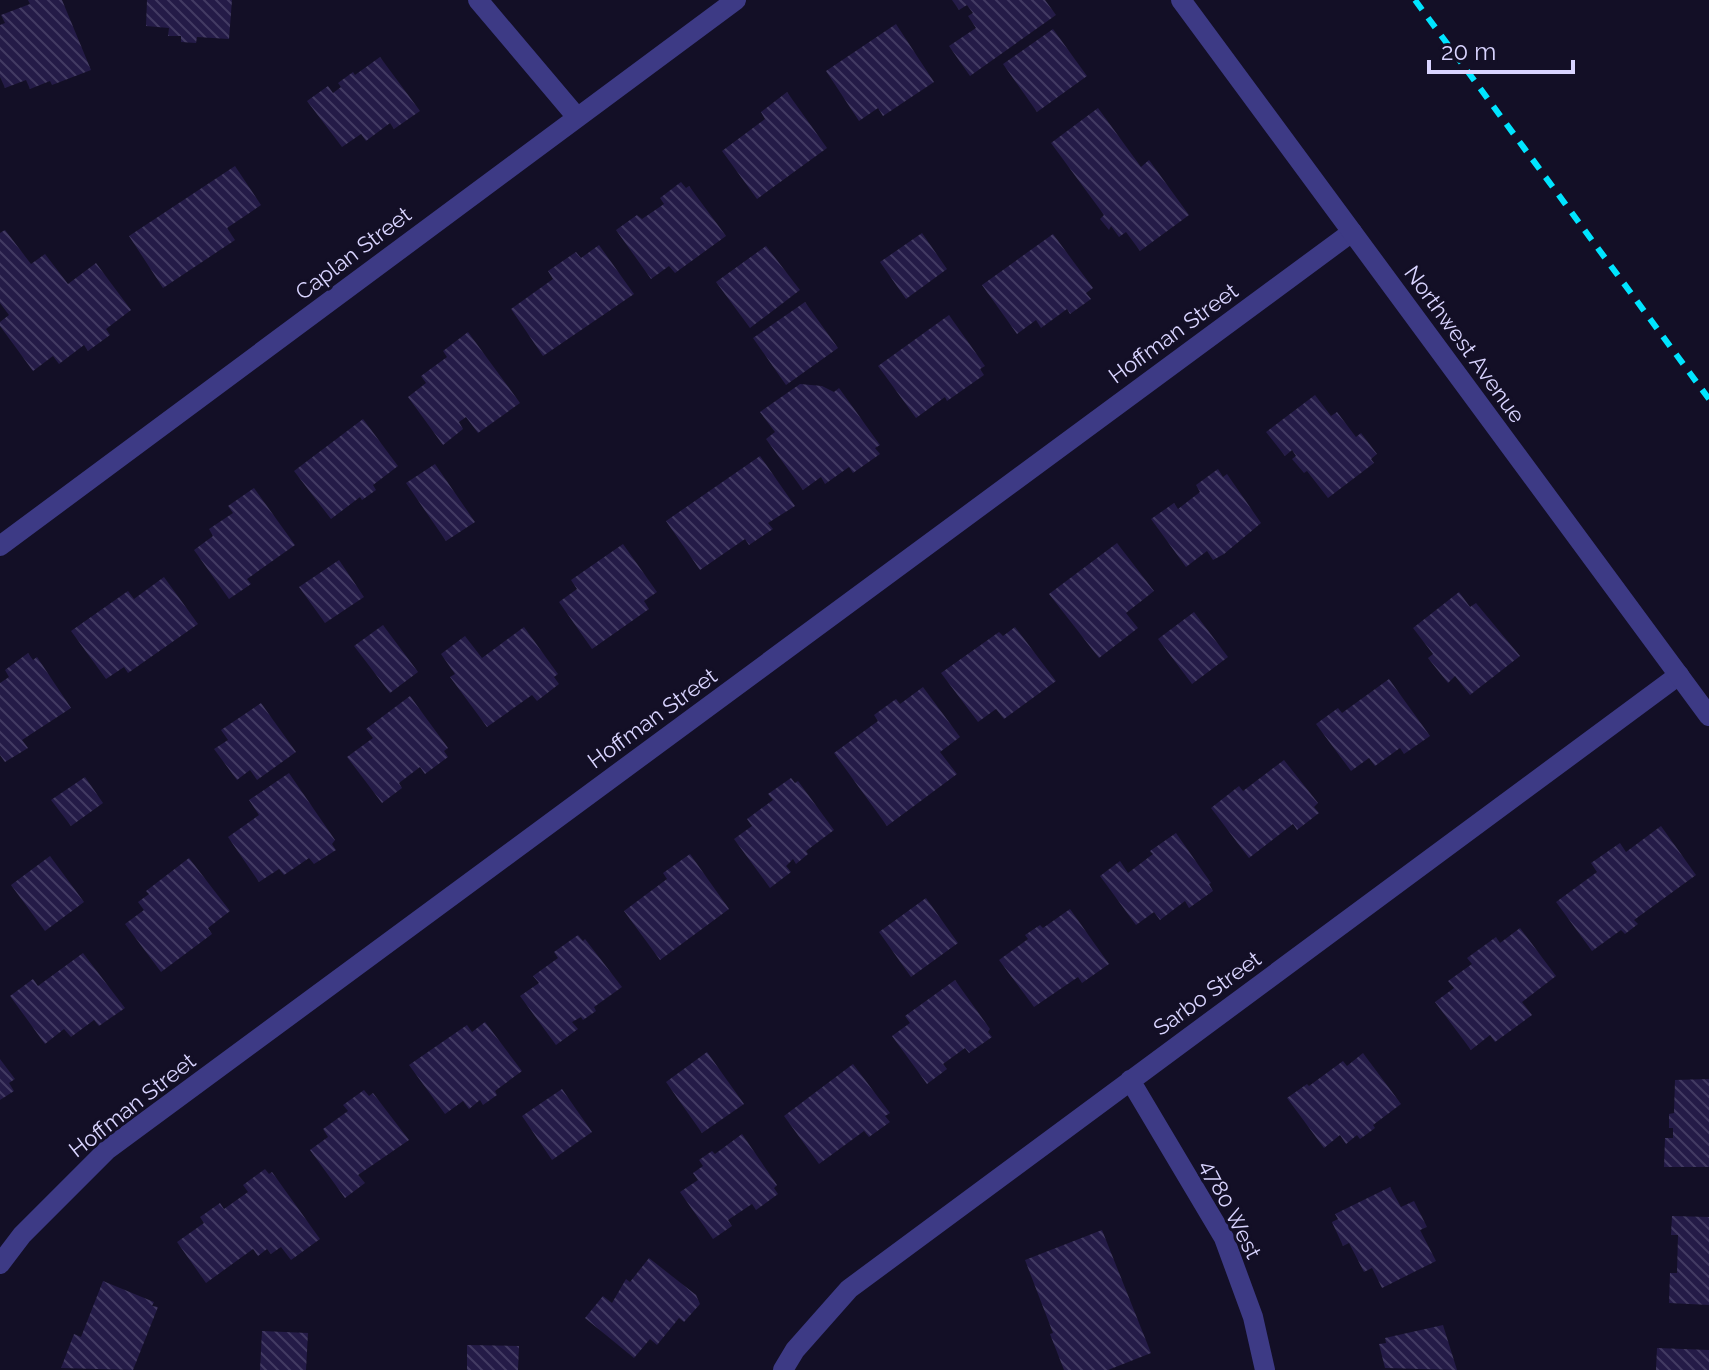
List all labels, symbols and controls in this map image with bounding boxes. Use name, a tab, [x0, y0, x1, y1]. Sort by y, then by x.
scale bar	[1429, 24, 1573, 74]
text: 20 m	[1441, 37, 1496, 66]
street label: Caplan Street	[290, 201, 416, 305]
street label: Northwest Avenue	[1399, 260, 1531, 428]
street label: Hoffman Street	[1103, 277, 1243, 389]
street label: Hoffman Street	[582, 662, 722, 774]
street label: Sarbo Street	[1148, 945, 1266, 1041]
street label: Hoffman Street	[64, 1047, 201, 1162]
street label: 4780 West	[1195, 1155, 1267, 1263]

